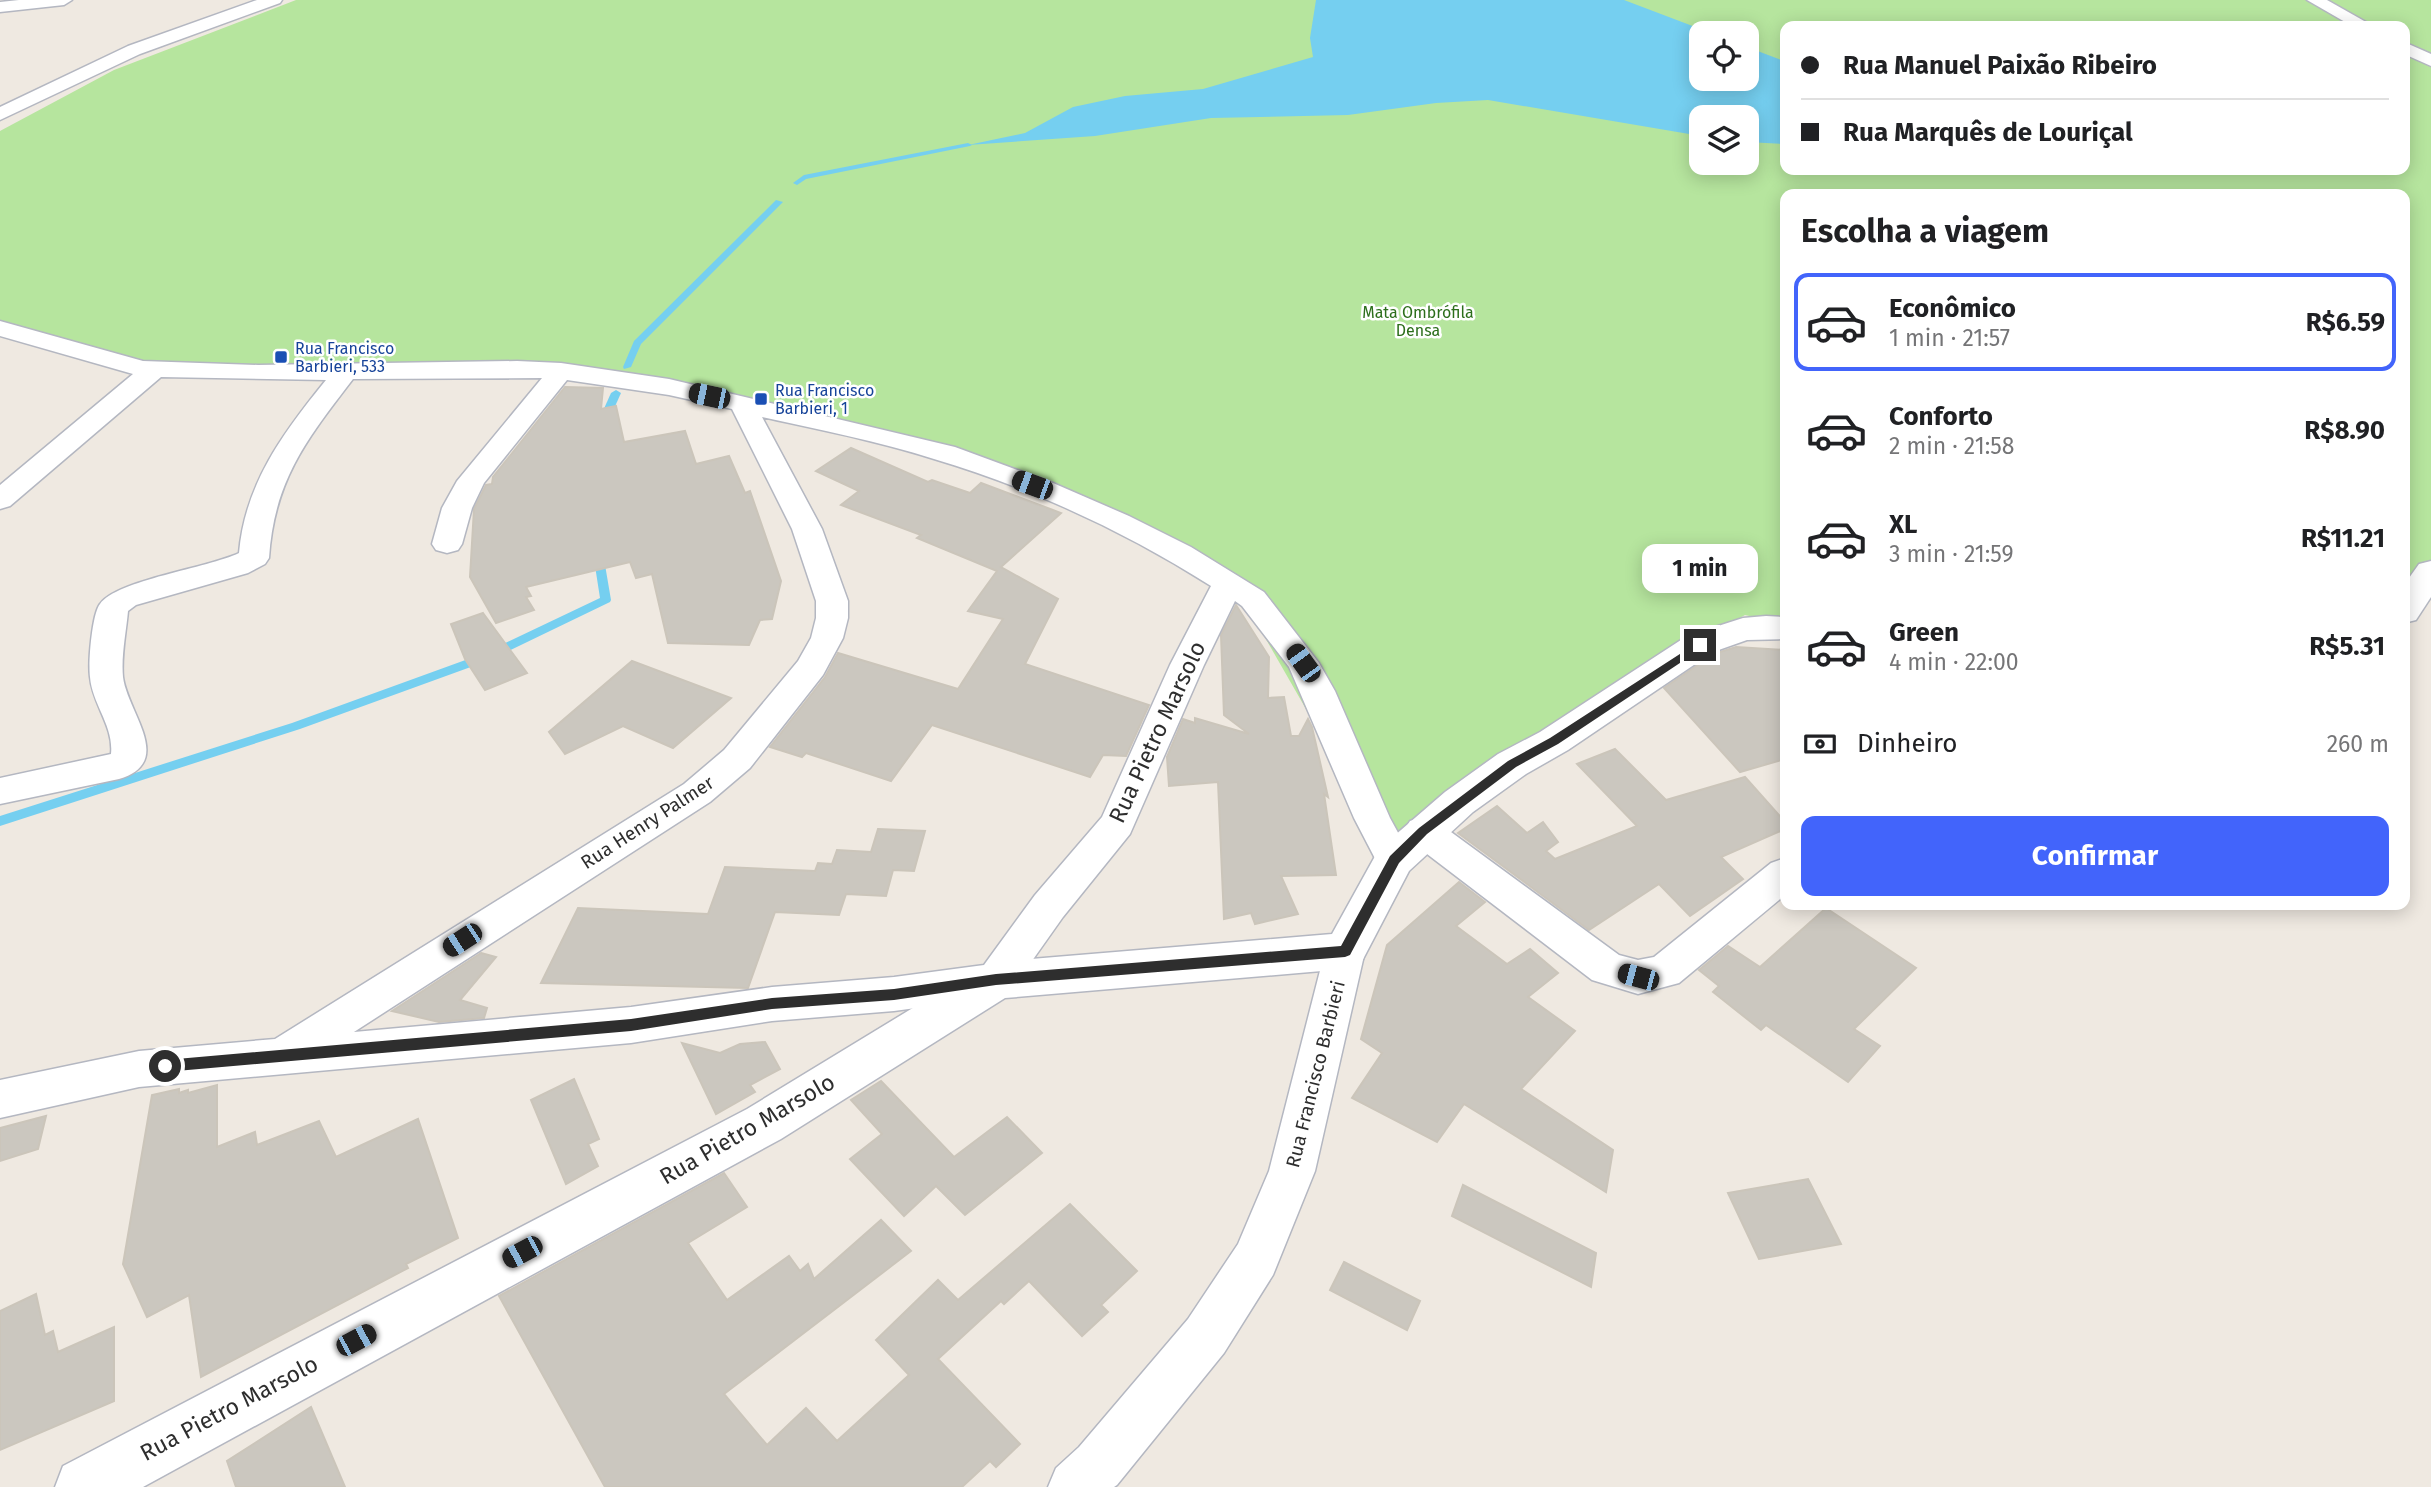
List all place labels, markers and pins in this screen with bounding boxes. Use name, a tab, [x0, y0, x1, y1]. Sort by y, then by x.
place label: Rua Francisco Barbieri, 533	[295, 339, 394, 376]
marker: Rua Francisco Barbieri, 533	[273, 349, 289, 365]
place label: Rua Francisco Barbieri, 1	[775, 381, 874, 418]
marker: Rua Francisco Barbieri, 1	[753, 391, 769, 407]

